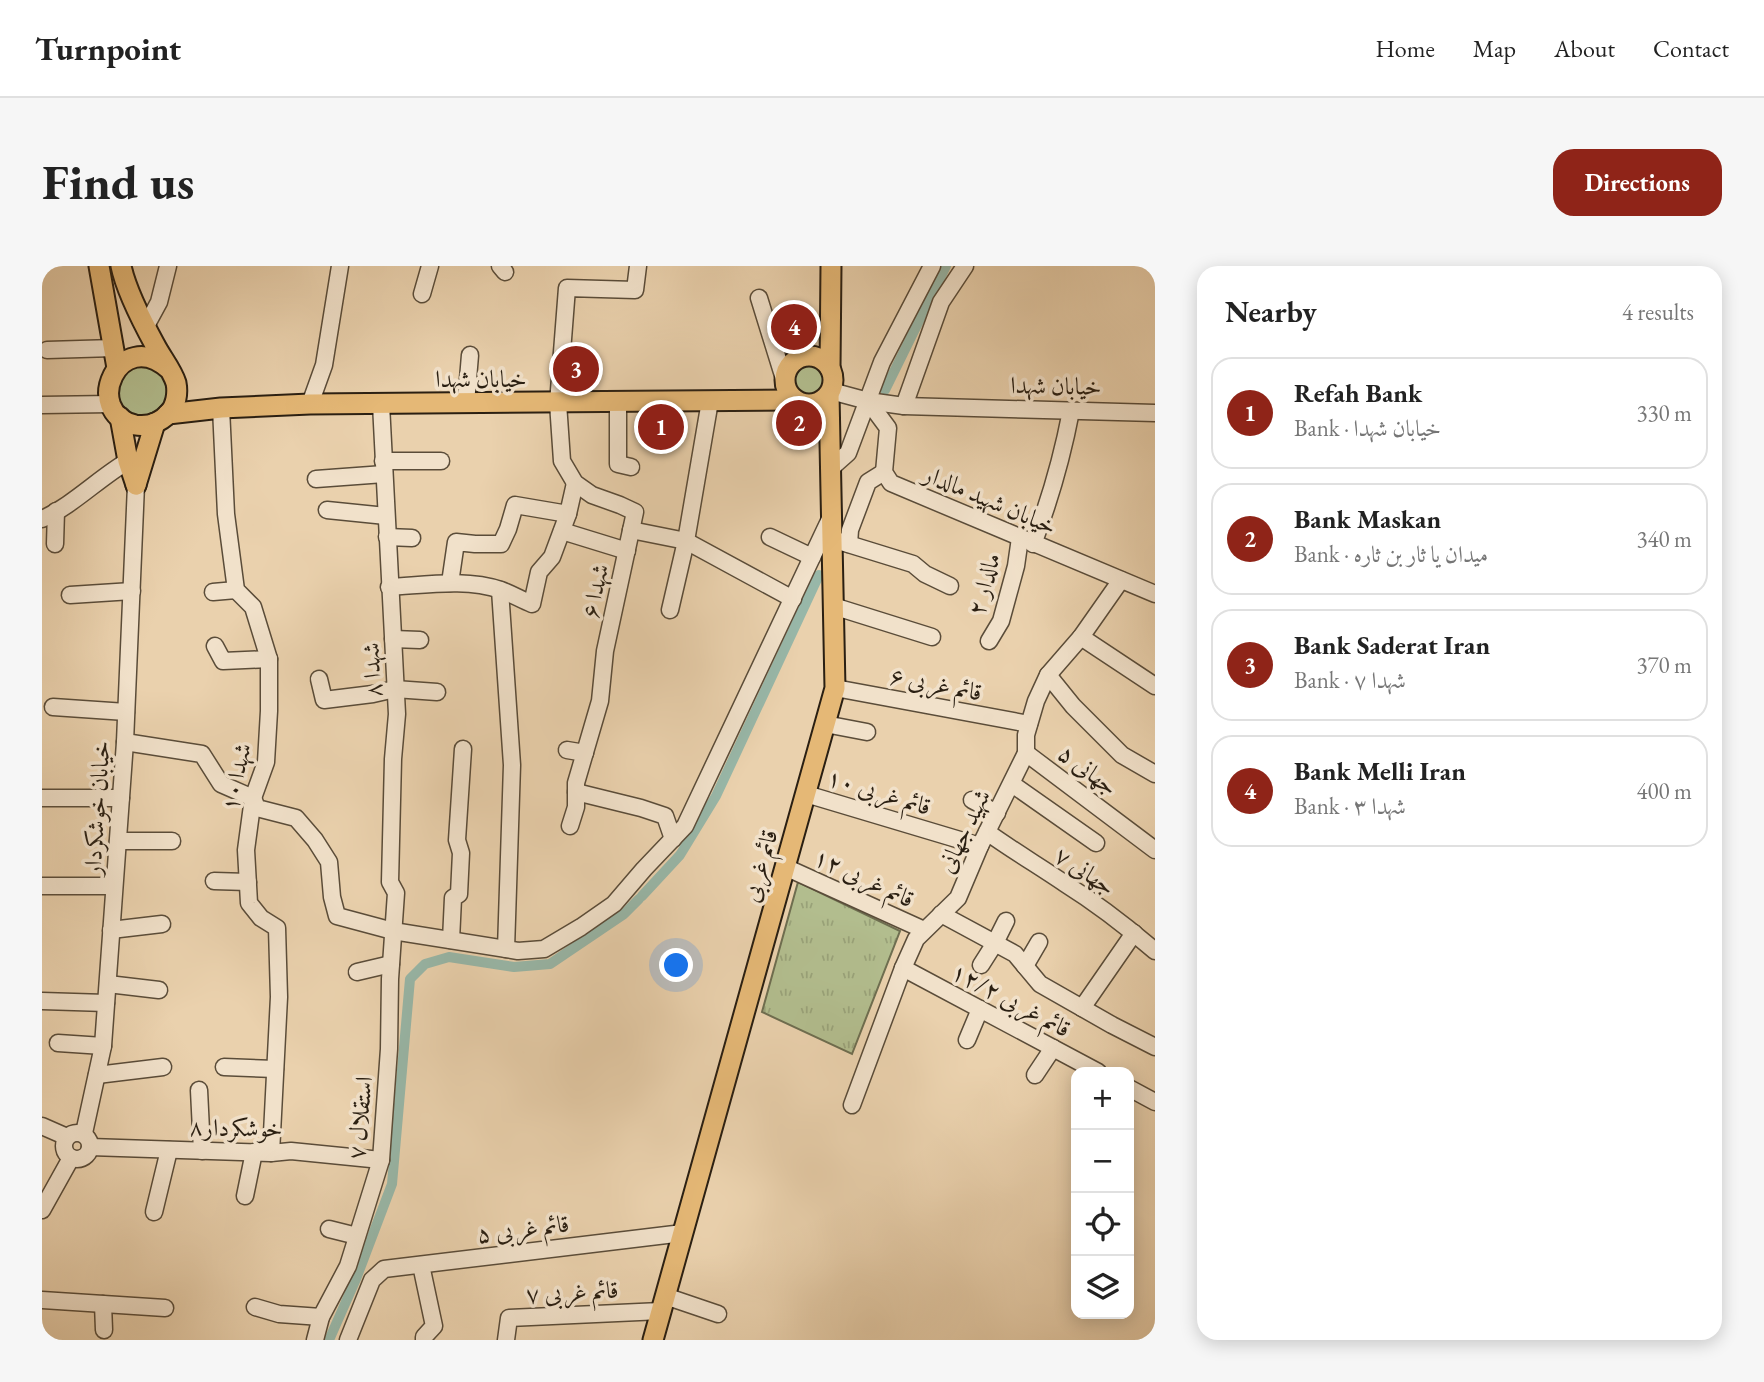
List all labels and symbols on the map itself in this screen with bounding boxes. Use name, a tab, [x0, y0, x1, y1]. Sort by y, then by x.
pin: 4	[771, 301, 817, 353]
pin: 3	[553, 343, 599, 395]
street label: خیابان شهدا	[435, 363, 527, 394]
street label: خیابان شهدا	[1010, 369, 1102, 402]
pin: 2	[776, 397, 822, 449]
pin: 1	[638, 401, 684, 453]
street label: خیابان شهید مالدار	[917, 457, 1061, 541]
street label: مالدار ۲	[960, 549, 1007, 619]
street label: شهدا ۶	[574, 561, 615, 621]
street label: شهدا ۸	[355, 642, 388, 698]
street label: قائم غربی ۶	[886, 659, 985, 713]
street label: جهانی ۵	[1052, 737, 1124, 802]
street label: خیابان خوشکردار	[76, 740, 117, 878]
street label: شهدا ۱۰	[213, 740, 258, 814]
street label: قائم غربی ۱۰	[822, 761, 935, 828]
street label: شهید جهانی	[930, 784, 997, 878]
street label: قائم غربی	[734, 826, 790, 907]
street label: جهانی ۷	[1049, 839, 1122, 902]
street label: قائم غربی ۱۲	[807, 841, 919, 920]
your location	[659, 948, 693, 982]
street label: قائم غربی ۱۲/۲	[943, 955, 1076, 1049]
street label: استقلال ۷	[340, 1075, 379, 1161]
street label: خوشکردار۸	[189, 1111, 283, 1144]
street label: قائم غربی ۵	[475, 1207, 572, 1256]
street label: قائم غربی ۷	[525, 1274, 620, 1315]

